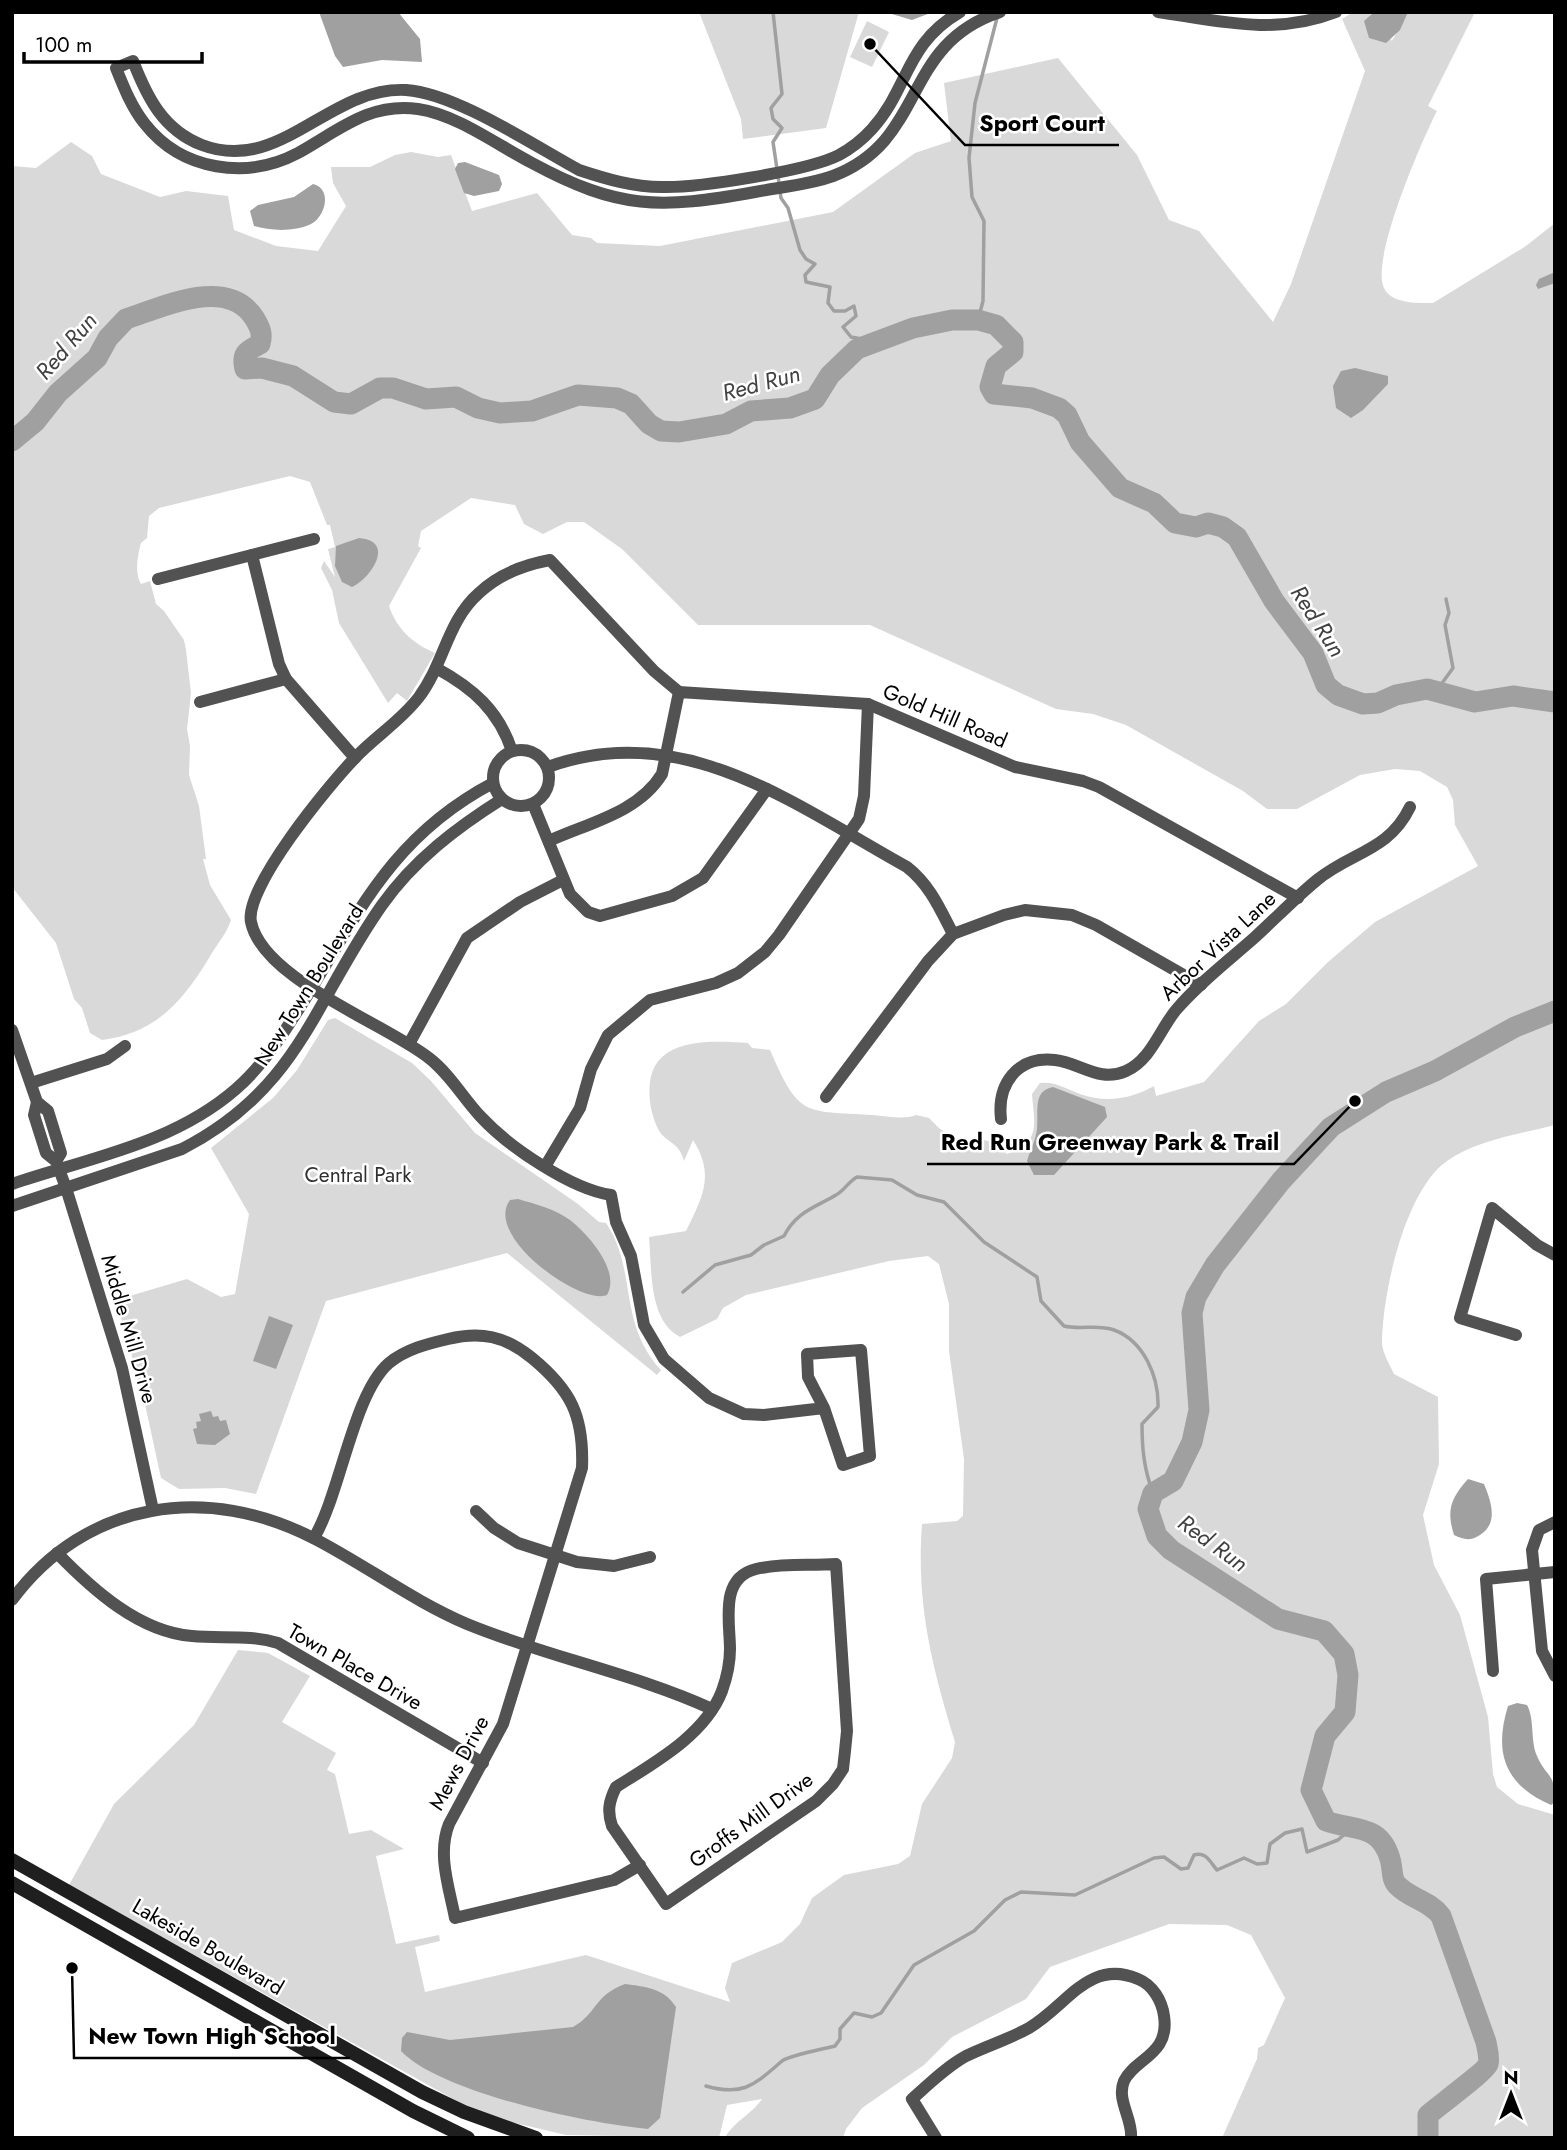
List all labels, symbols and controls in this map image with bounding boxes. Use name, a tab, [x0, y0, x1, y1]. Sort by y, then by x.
scale bar	[24, 21, 203, 65]
text: 100 m	[35, 30, 92, 60]
callout: Sport Court	[965, 101, 1119, 145]
text: Sport Court	[979, 106, 1105, 140]
water label: Red Run	[27, 305, 105, 387]
water label: Red Run	[718, 356, 804, 410]
water label: Red Run	[1282, 578, 1354, 664]
street label: Gold Hill Road	[878, 676, 1012, 756]
street label: Arbor Vista Lane	[1153, 884, 1283, 1008]
street label: New Town Boulevard	[247, 898, 371, 1072]
callout: Red Run Greenway Park & Trail	[927, 1120, 1294, 1164]
text: Red Run Greenway Park & Trail	[941, 1125, 1279, 1159]
park label: Central Park	[304, 1160, 412, 1190]
street label: Middle Mill Drive	[93, 1251, 165, 1407]
water label: Red Run	[1171, 1506, 1255, 1580]
street label: Town Place Drive	[282, 1616, 428, 1718]
street label: Mews Drive	[422, 1710, 497, 1816]
street label: Groffs Mill Drive	[683, 1765, 819, 1875]
street label: Lakeside Boulevard	[127, 1891, 289, 2003]
callout: New Town High School	[74, 2014, 350, 2058]
text: New Town High School	[88, 2019, 336, 2053]
north arrow	[1476, 2059, 1546, 2129]
text: N	[1503, 2064, 1519, 2091]

